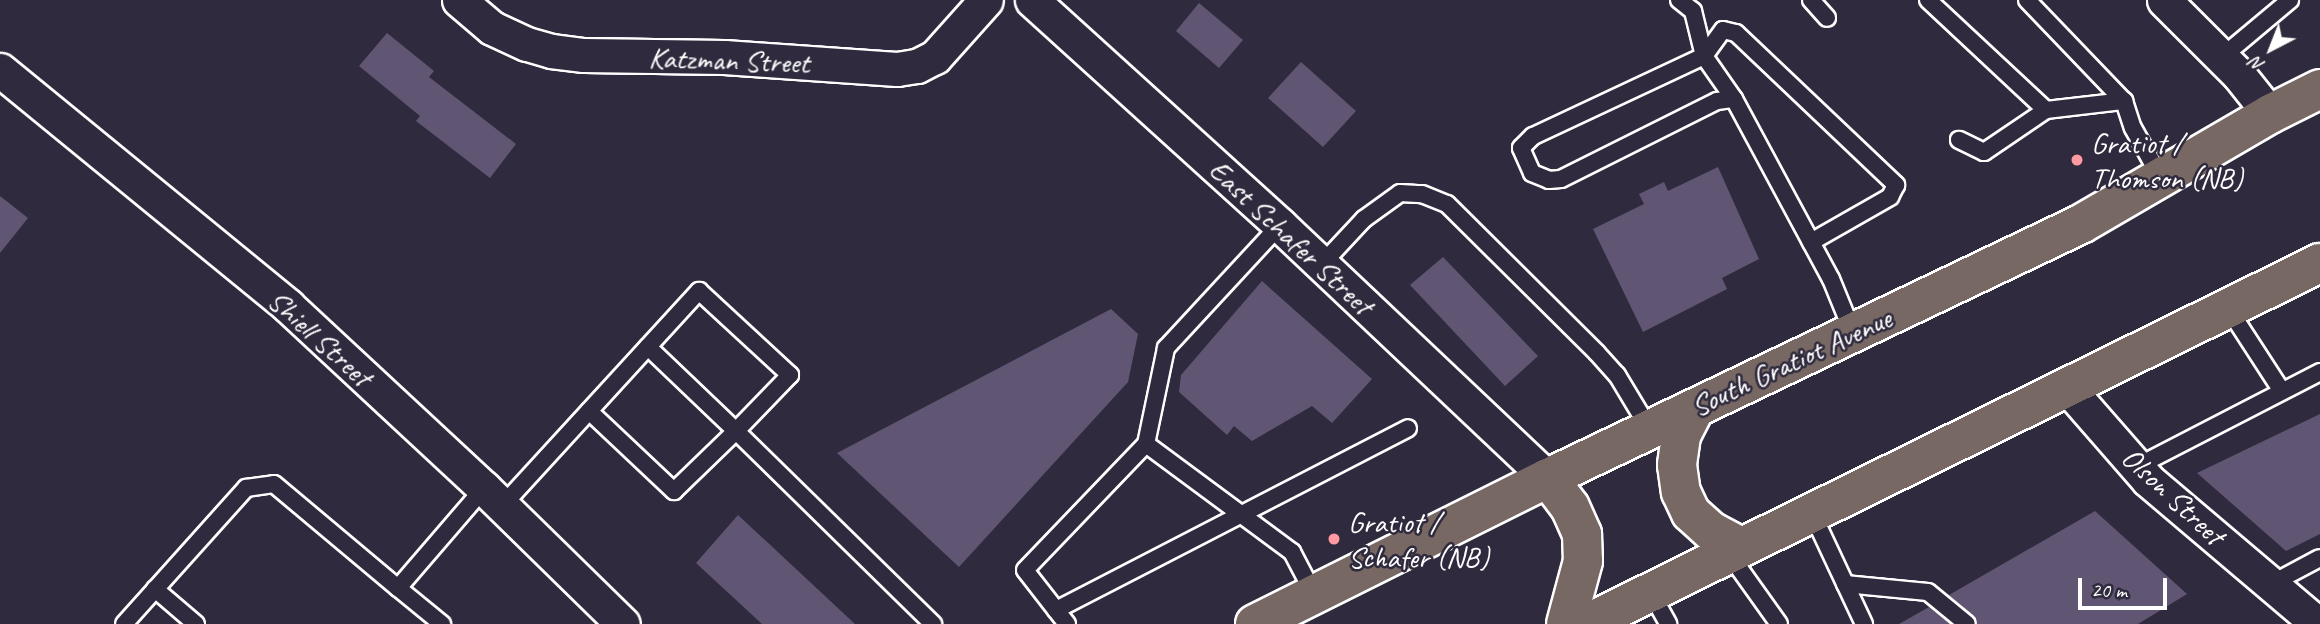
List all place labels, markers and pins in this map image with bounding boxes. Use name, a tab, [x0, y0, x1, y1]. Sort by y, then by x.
place label: Gratiot / Thomson (NB)	[2091, 125, 2243, 196]
marker: Gratiot / Thomson (NB)	[2069, 152, 2085, 168]
place label: Gratiot / Schafer (NB)	[1348, 504, 1489, 574]
marker: Gratiot / Schafer (NB)	[1326, 531, 1342, 547]

